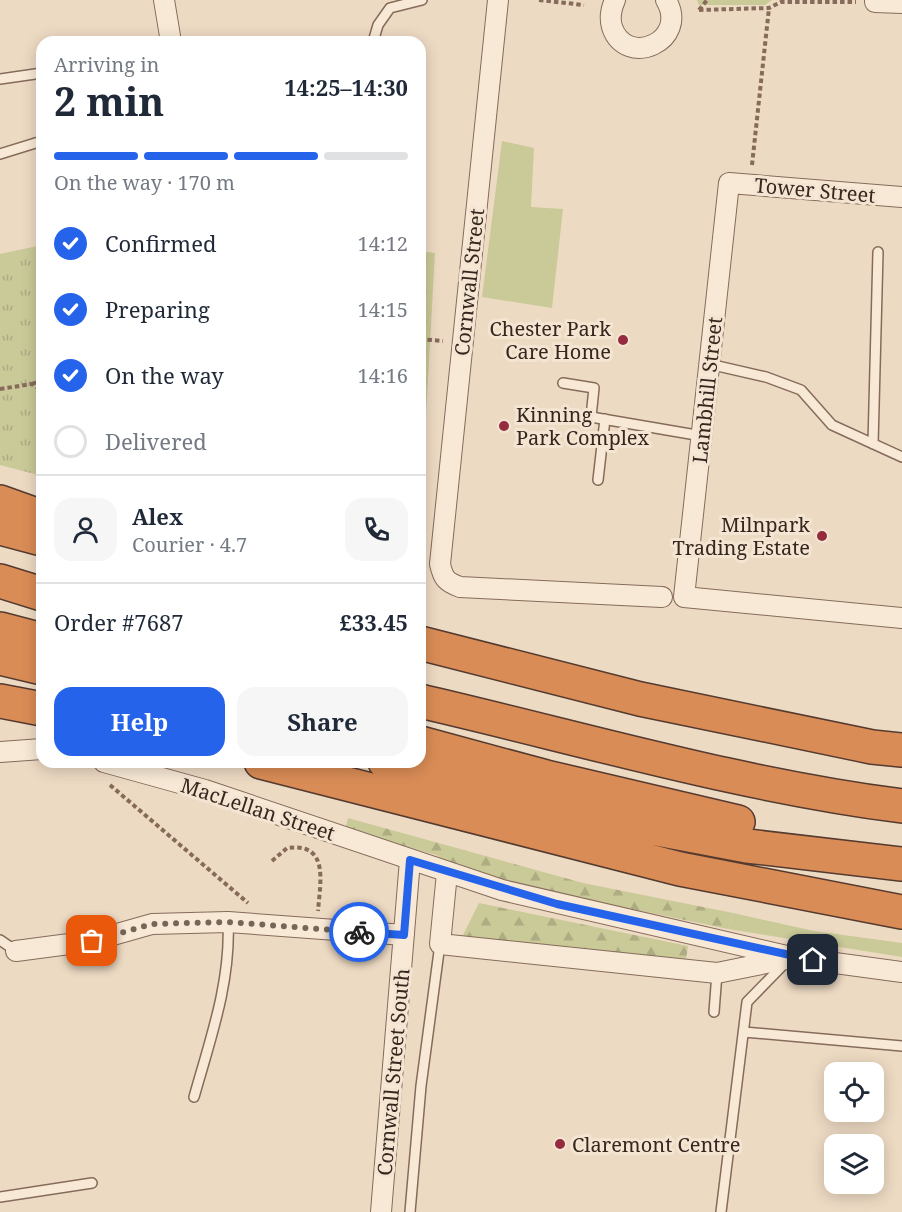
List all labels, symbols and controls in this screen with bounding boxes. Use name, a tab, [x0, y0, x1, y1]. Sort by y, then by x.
text: Arriving in	[54, 51, 159, 78]
text: 14:25–14:30	[284, 72, 408, 102]
text: 2 min	[54, 74, 164, 127]
text: On the way · 170 m	[54, 169, 235, 196]
street label: Tower Street	[753, 171, 877, 209]
street label: Cornwall Street	[448, 207, 490, 357]
icon: check	[54, 227, 87, 260]
text: Confirmed	[105, 228, 216, 258]
text: 14:12	[358, 230, 408, 257]
icon: check	[54, 293, 87, 326]
text: Preparing	[105, 294, 210, 324]
text: 14:15	[358, 296, 408, 323]
place label: Chester Park Care Home	[489, 315, 611, 365]
street label: Lambhill Street	[686, 315, 728, 465]
marker: Chester Park Care Home	[616, 333, 630, 347]
icon: check	[54, 359, 87, 392]
text: On the way	[105, 360, 224, 390]
text: 14:16	[358, 362, 408, 389]
place label: Kinning Park Complex	[516, 401, 650, 451]
marker: Kinning Park Complex	[497, 419, 511, 433]
text: Delivered	[105, 426, 207, 456]
button: person	[54, 498, 117, 561]
button: phone	[345, 498, 408, 561]
text: Alex	[132, 501, 183, 531]
place label: Milnpark Trading Estate	[672, 511, 810, 561]
marker: Milnpark Trading Estate	[815, 529, 829, 543]
text: Courier · 4.7	[132, 531, 247, 558]
text: Order #7687	[54, 607, 184, 637]
text: £33.45	[340, 607, 408, 637]
button: Help	[54, 687, 225, 756]
button: Share	[237, 687, 408, 756]
street label: MacLellan Street	[177, 771, 339, 847]
courier	[329, 902, 389, 962]
pin	[66, 915, 117, 966]
icon: bike	[343, 916, 376, 949]
icon: bag	[75, 924, 108, 957]
pin	[787, 934, 838, 985]
icon: home	[796, 943, 829, 976]
street label: Cornwall Street South	[370, 967, 416, 1177]
map controls	[824, 1062, 884, 1194]
button: locate	[824, 1062, 884, 1122]
place label: Claremont Centre	[572, 1131, 740, 1158]
button: layers	[824, 1134, 884, 1194]
marker: Claremont Centre	[553, 1137, 567, 1151]

